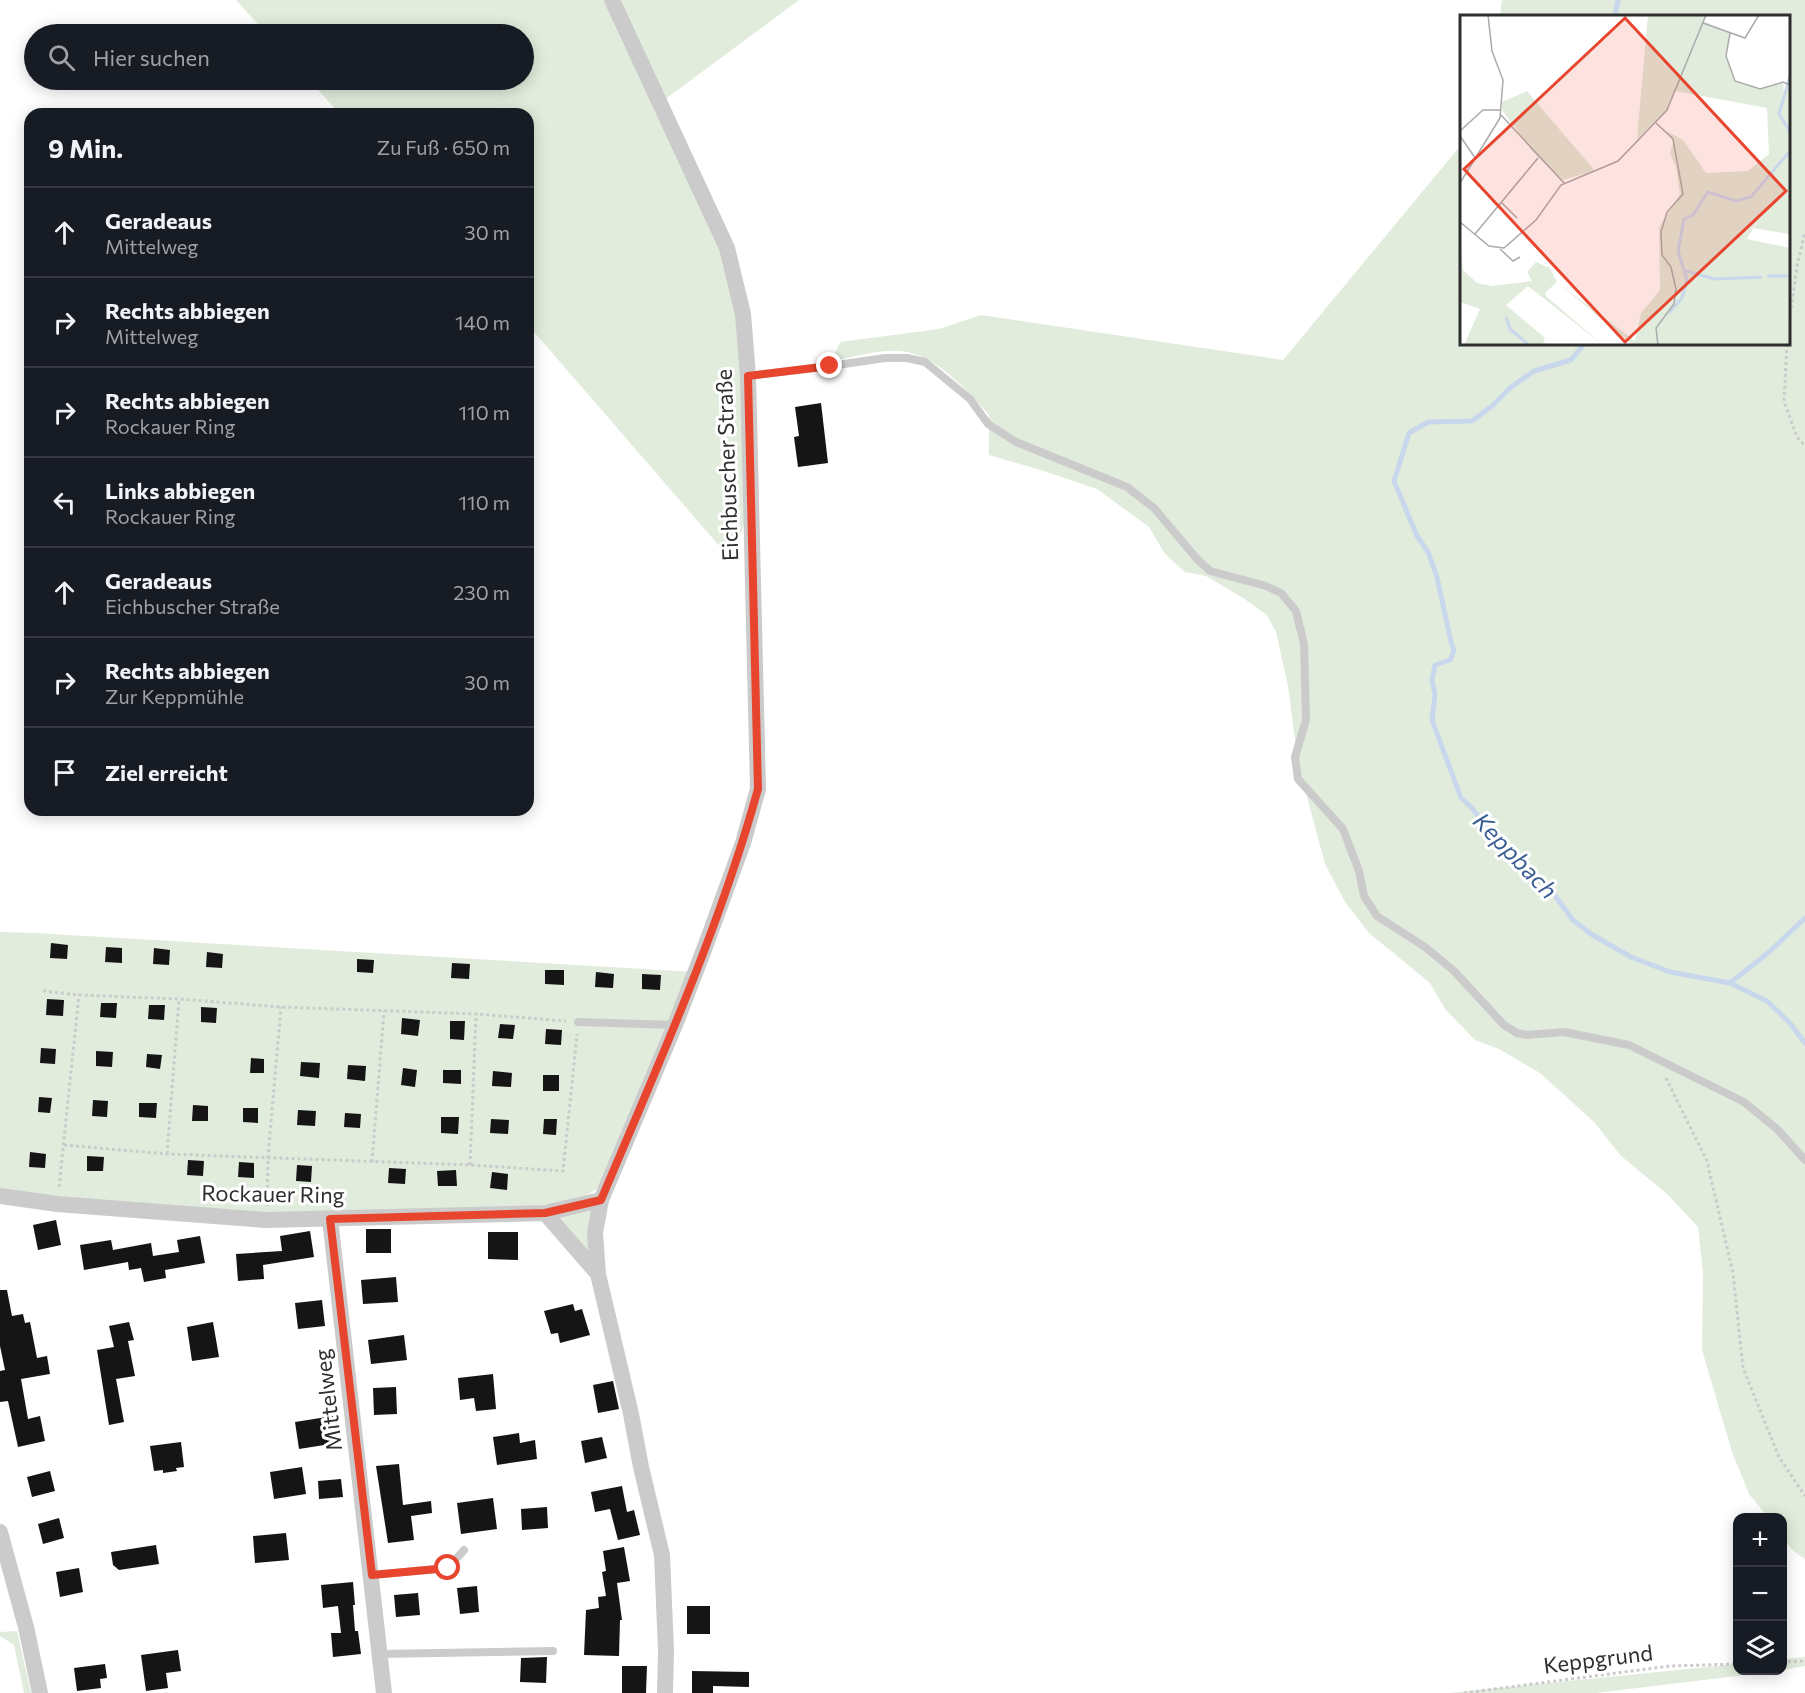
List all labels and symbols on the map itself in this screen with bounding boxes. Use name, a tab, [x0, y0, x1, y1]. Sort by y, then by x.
inset map	[1460, 15, 1790, 345]
route end	[816, 352, 842, 378]
street label: Eichbuscher Straße	[710, 368, 743, 562]
water label: Keppbach	[1468, 806, 1564, 904]
street label: Rockauer Ring	[201, 1179, 345, 1208]
street label: Mittelweg	[308, 1347, 347, 1453]
route start	[434, 1554, 460, 1580]
street label: Keppgrund	[1542, 1638, 1654, 1679]

